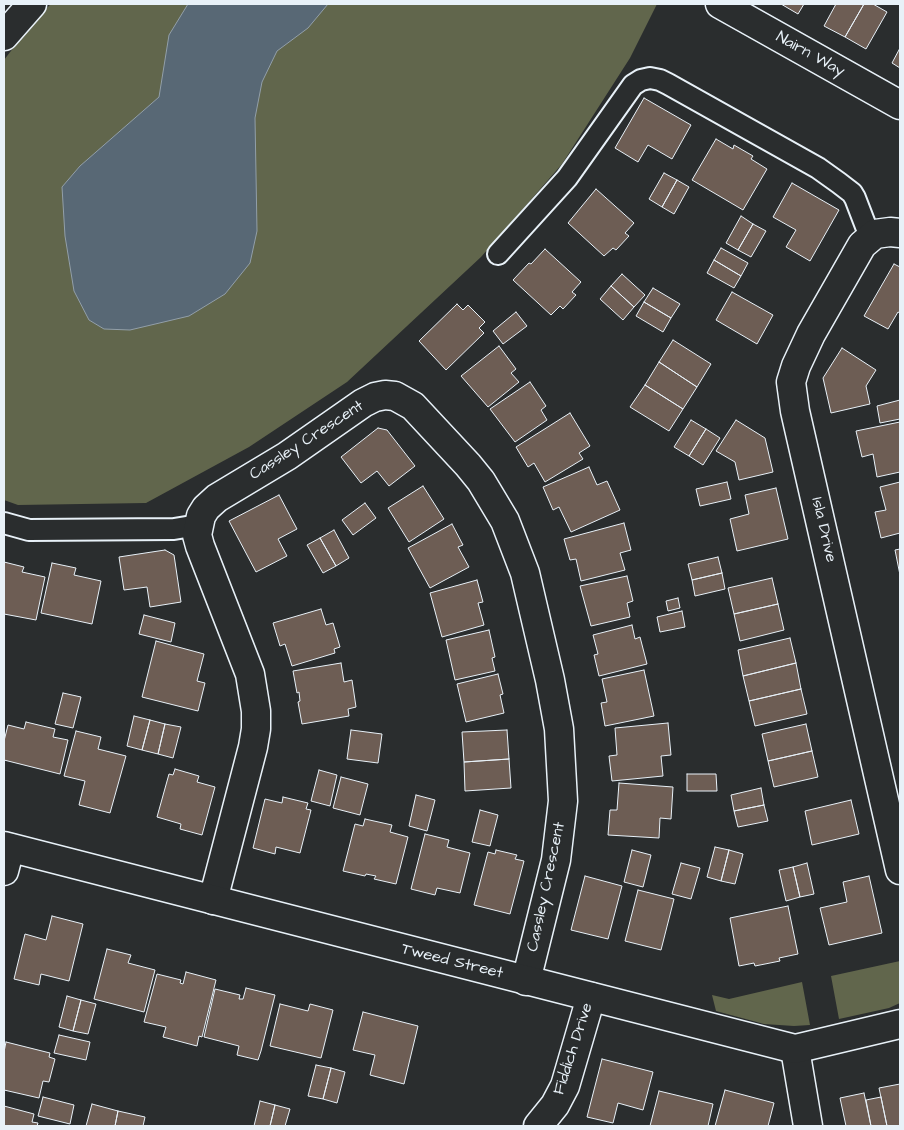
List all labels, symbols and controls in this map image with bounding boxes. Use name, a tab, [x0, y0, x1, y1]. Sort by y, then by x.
street label: Nairn Way	[772, 28, 848, 82]
street label: Cassley Crescent	[246, 397, 368, 485]
street label: Isla Drive	[806, 496, 840, 564]
street label: Cassley Crescent	[524, 820, 570, 954]
street label: Tweed Street	[399, 940, 505, 984]
street label: Fiddich Drive	[550, 1001, 598, 1097]

